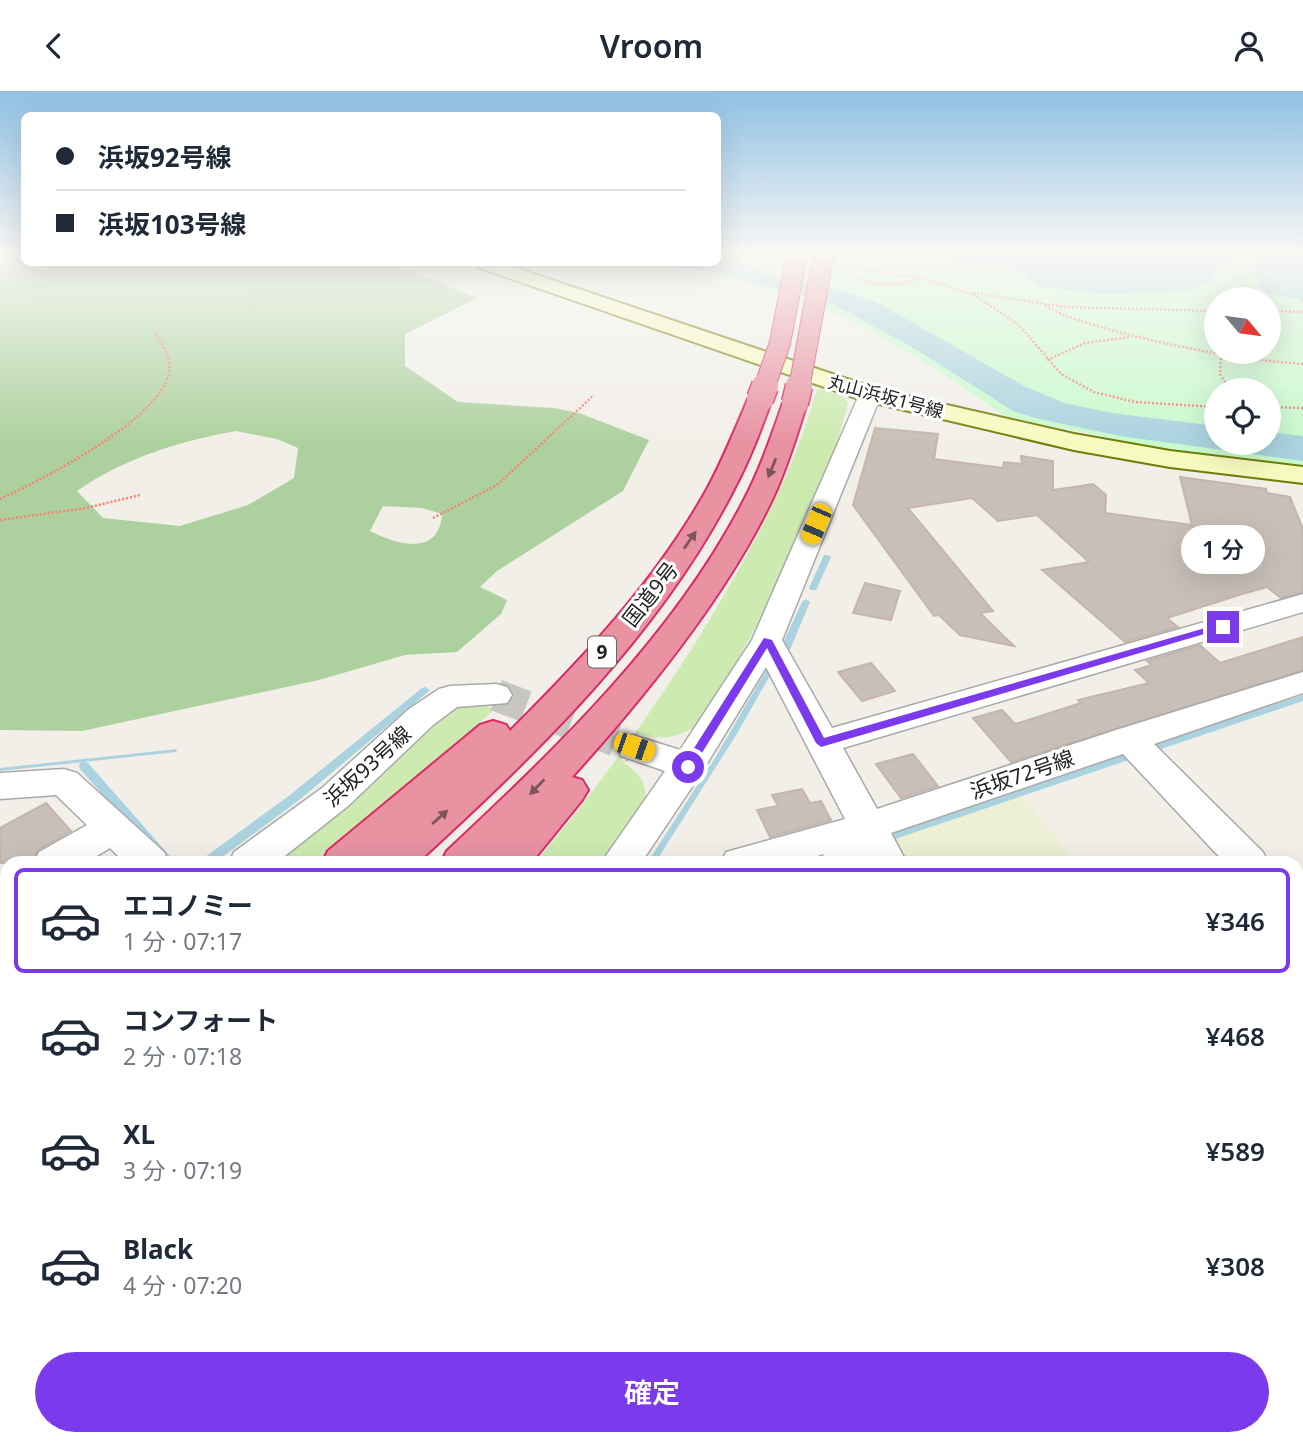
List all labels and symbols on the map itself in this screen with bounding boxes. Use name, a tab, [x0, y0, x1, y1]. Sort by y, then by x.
north arrow	[1204, 287, 1281, 364]
street label: 丸山浜坂1号線	[826, 369, 946, 423]
one-way arrow	[767, 457, 778, 478]
car	[799, 501, 834, 547]
callout: 1 分	[1181, 525, 1265, 575]
one-way arrow	[683, 531, 697, 549]
street label: 国道9号	[616, 556, 684, 632]
route end	[1207, 611, 1239, 643]
road number: 9	[588, 637, 616, 667]
street label: 浜坂93号線	[317, 719, 417, 813]
car	[611, 730, 658, 764]
street label: 浜坂72号線	[966, 743, 1078, 805]
route start	[672, 751, 704, 783]
one-way arrow	[530, 778, 546, 795]
one-way arrow	[431, 810, 448, 826]

